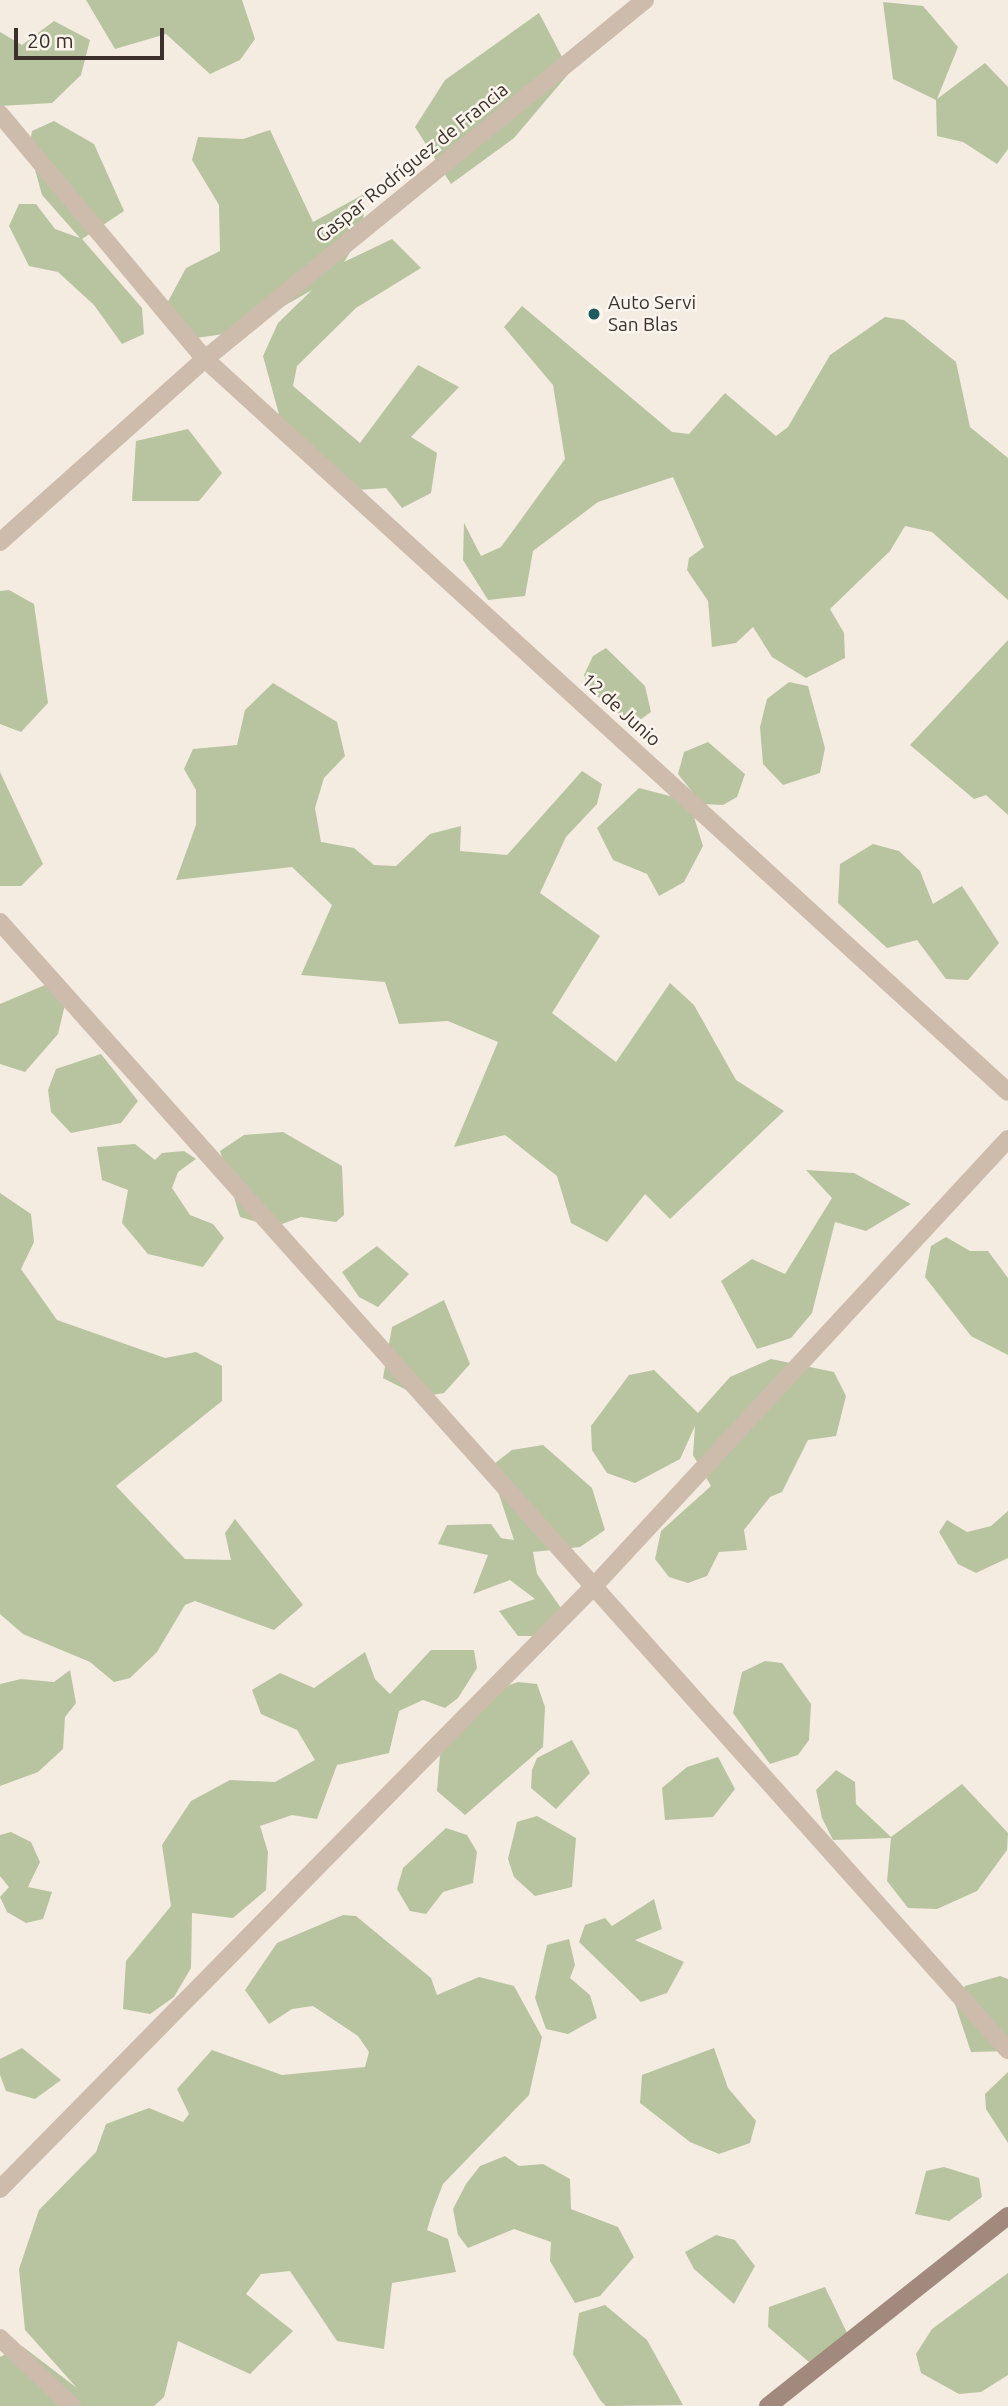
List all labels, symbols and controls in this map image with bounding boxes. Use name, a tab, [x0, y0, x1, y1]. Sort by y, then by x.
scale bar	[18, 14, 168, 58]
text: 20 m	[27, 28, 74, 52]
street label: Gaspar Rodríguez de Francia	[311, 78, 513, 248]
place label: Auto Servi San Blas	[608, 292, 696, 336]
marker: Auto Servi San Blas	[586, 306, 602, 322]
street label: 12 de Junio	[577, 669, 665, 751]

